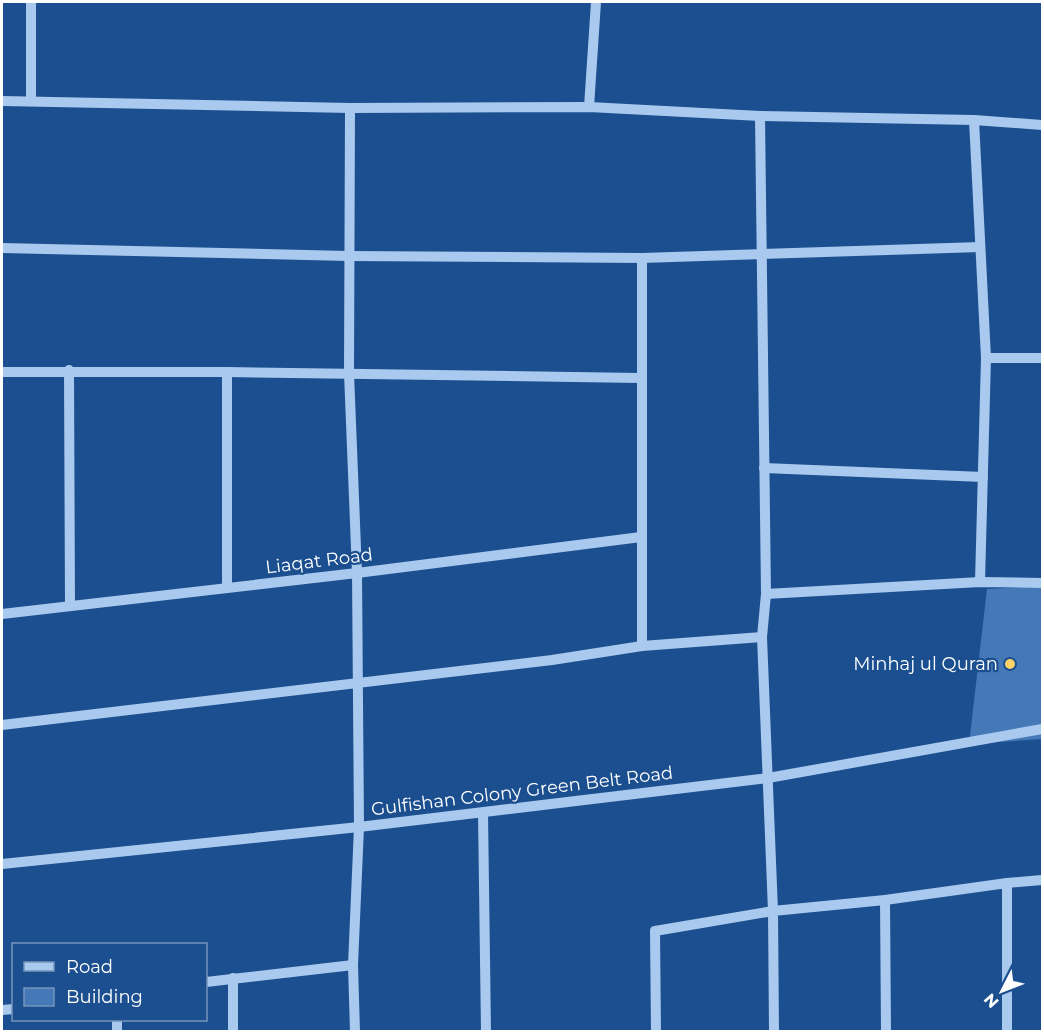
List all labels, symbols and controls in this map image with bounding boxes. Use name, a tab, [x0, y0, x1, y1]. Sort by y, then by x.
street label: Liaqat Road	[264, 544, 374, 578]
place label: Minhaj ul Quran	[853, 653, 998, 675]
marker: Minhaj ul Quran	[1003, 657, 1017, 671]
street label: Gulfishan Colony Green Belt Road	[370, 762, 674, 820]
legend	[12, 943, 207, 1021]
text: Road	[66, 956, 113, 978]
north arrow	[972, 961, 1032, 1021]
text: Building	[66, 986, 143, 1008]
text: N	[980, 990, 1003, 1012]

